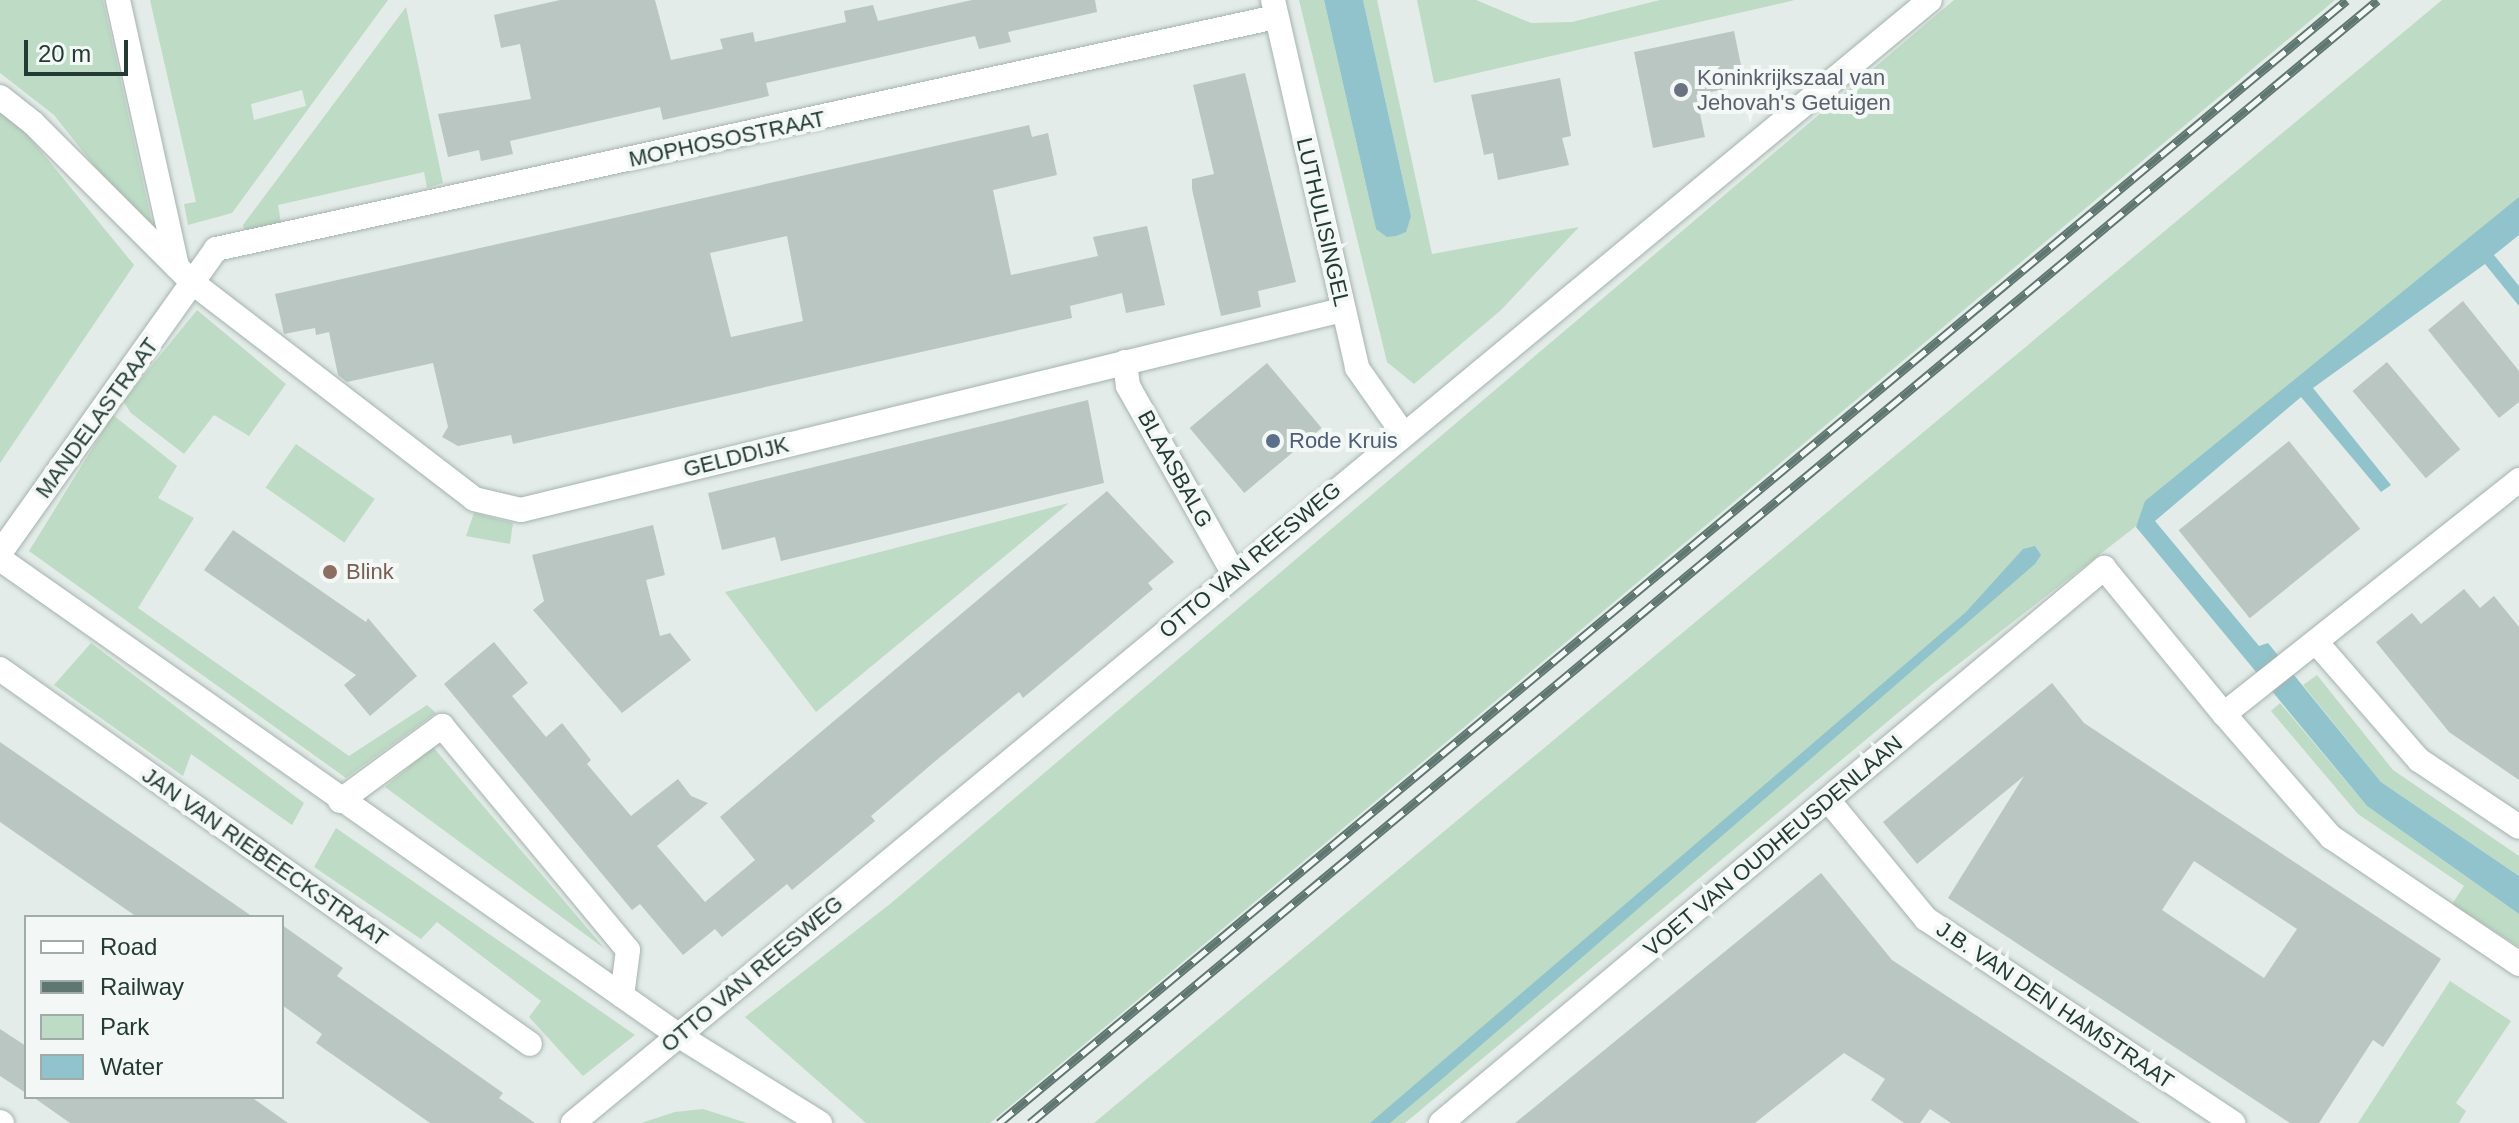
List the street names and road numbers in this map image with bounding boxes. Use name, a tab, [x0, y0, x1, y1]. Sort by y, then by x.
street label: MOPHOSOSTRAAT	[626, 105, 828, 173]
street label: LUTHULISINGEL	[1291, 135, 1355, 309]
street label: MANDELASTRAAT	[30, 333, 164, 503]
street label: BLAASBALG	[1132, 406, 1218, 532]
street label: GELDDIJK	[681, 431, 791, 483]
street label: OTTO VAN REESWEG	[1154, 476, 1346, 644]
street label: VOET VAN OUDHEUSDENLAAN	[1638, 730, 1908, 962]
street label: JAN VAN RIEBEECKSTRAAT	[137, 762, 393, 952]
street label: OTTO VAN REESWEG	[656, 890, 848, 1058]
street label: J.B. VAN DEN HAMSTRAAT	[1931, 916, 2179, 1094]

